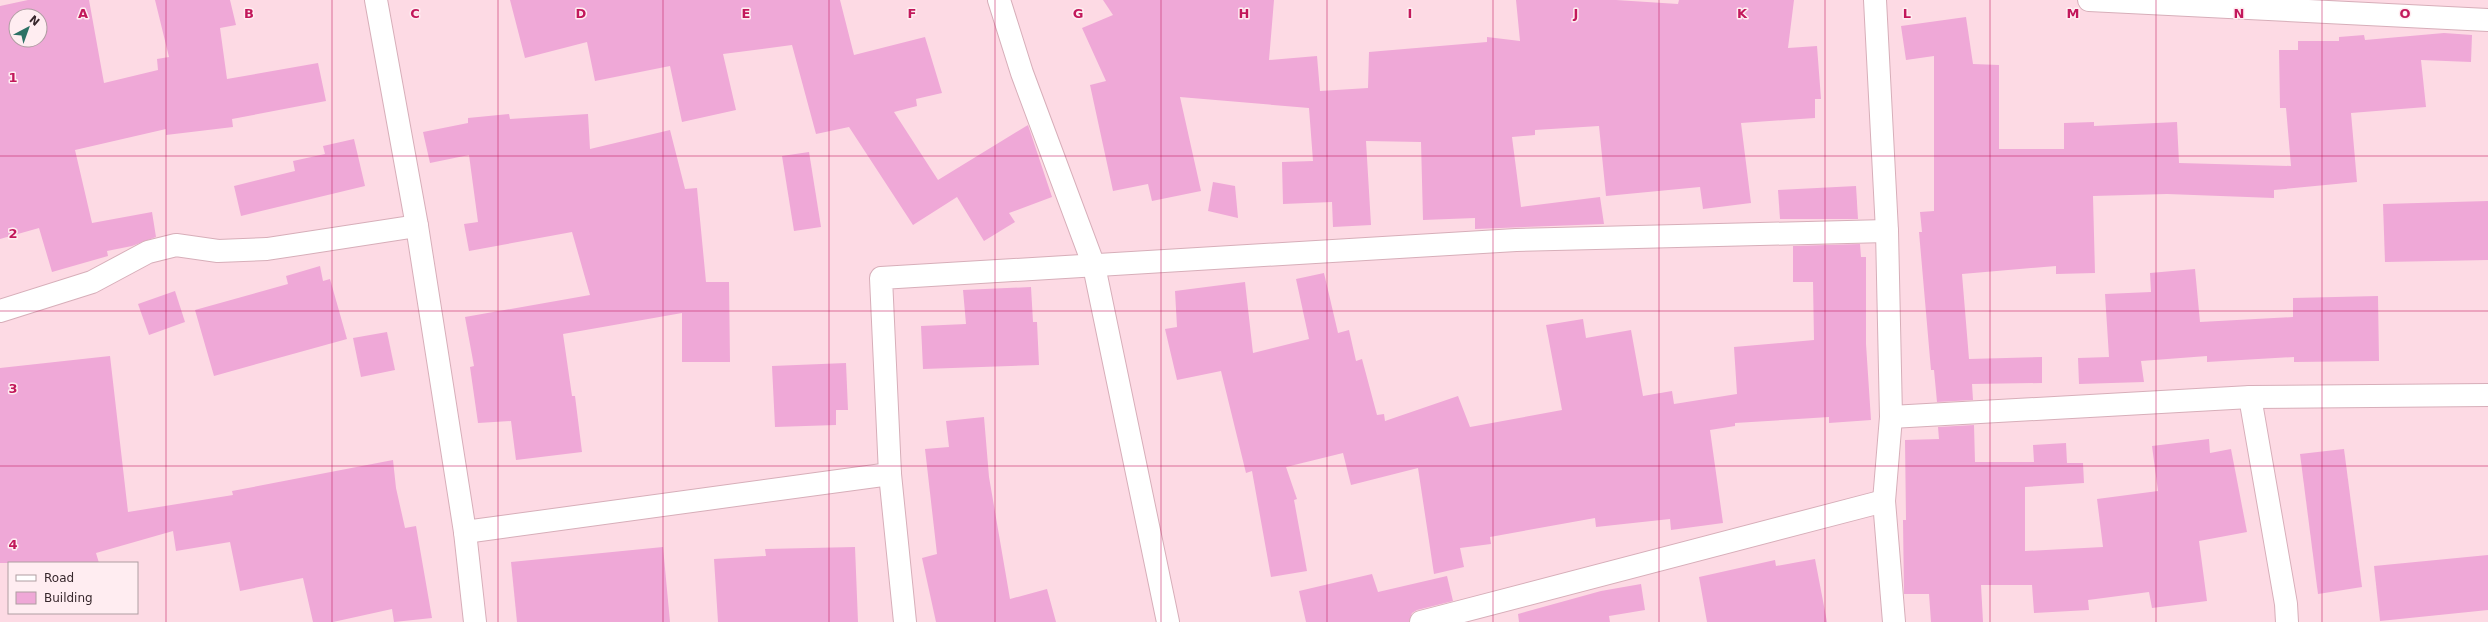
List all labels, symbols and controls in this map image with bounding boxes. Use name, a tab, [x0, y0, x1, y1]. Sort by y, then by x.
text: A	[78, 6, 88, 21]
text: B	[244, 6, 254, 21]
text: C	[410, 6, 420, 21]
text: D	[576, 6, 587, 21]
text: E	[742, 6, 750, 21]
text: F	[908, 6, 916, 21]
text: G	[1073, 6, 1083, 21]
text: H	[1239, 6, 1249, 21]
text: I	[1408, 6, 1412, 21]
text: J	[1573, 6, 1578, 21]
text: K	[1737, 6, 1748, 21]
text: L	[1903, 6, 1911, 21]
text: M	[2067, 6, 2079, 21]
text: N	[2234, 6, 2244, 21]
text: O	[2399, 6, 2411, 21]
north arrow	[8, 8, 48, 48]
text: N	[26, 13, 42, 29]
text: 1	[8, 70, 18, 85]
text: 2	[8, 226, 18, 241]
text: 3	[8, 381, 18, 396]
text: 4	[8, 537, 18, 552]
legend	[8, 562, 138, 614]
text: Road	[44, 571, 74, 585]
text: Building	[44, 591, 93, 605]

